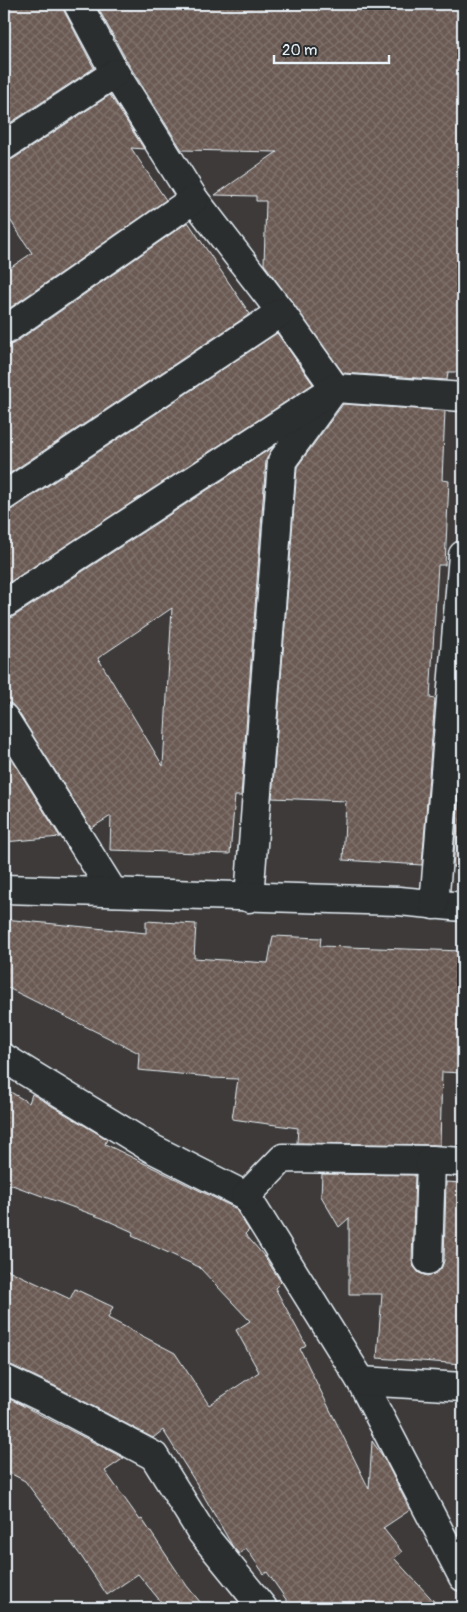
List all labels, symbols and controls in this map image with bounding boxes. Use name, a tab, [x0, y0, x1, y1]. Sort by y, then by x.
scale bar	[274, 32, 390, 64]
text: 20 m	[282, 41, 317, 60]

